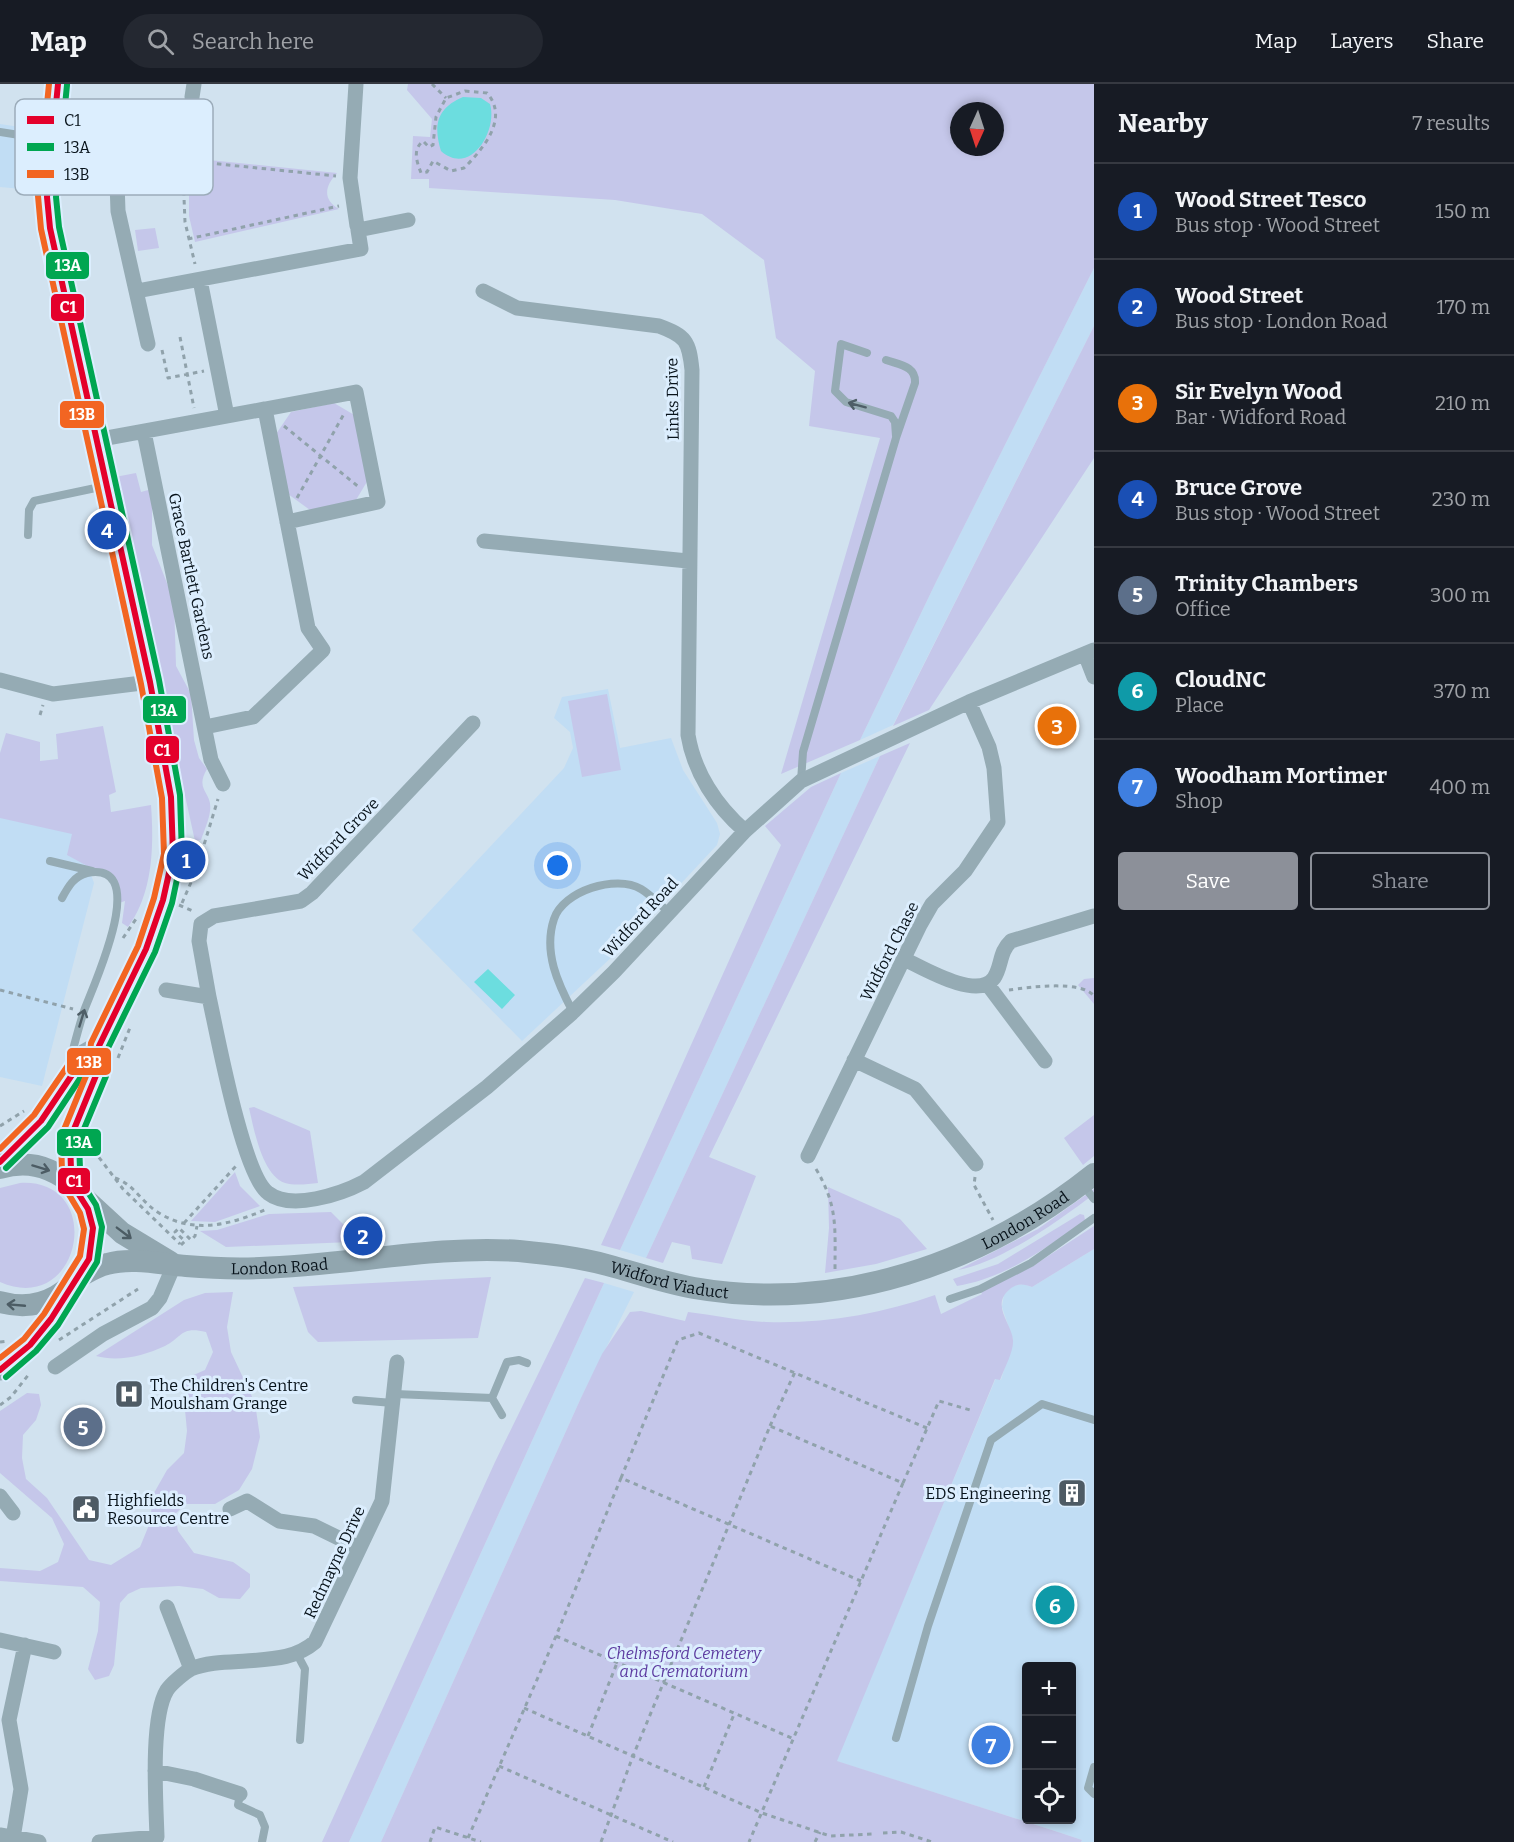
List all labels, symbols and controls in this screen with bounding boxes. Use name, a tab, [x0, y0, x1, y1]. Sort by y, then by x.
search box	[123, 14, 543, 68]
text: Map	[30, 25, 87, 58]
icon: search	[144, 25, 177, 58]
text: Search here	[192, 28, 314, 55]
text: Map	[1255, 28, 1297, 54]
text: Layers	[1330, 28, 1394, 54]
text: Share	[1427, 28, 1484, 54]
legend	[15, 99, 213, 195]
north arrow	[950, 102, 1004, 156]
text: Nearby	[1118, 108, 1208, 139]
text: C1	[64, 111, 81, 130]
text: 7 results	[1412, 111, 1490, 135]
text: 13A	[64, 138, 91, 157]
text: 13B	[64, 165, 89, 184]
text: Wood Street Tesco	[1175, 186, 1366, 213]
text: 1	[1133, 199, 1142, 223]
text: 150 m	[1435, 199, 1490, 223]
text: Bus stop · Wood Street	[1175, 213, 1380, 237]
line badge: 13A	[45, 251, 90, 280]
text: 13A	[54, 256, 82, 275]
text: Wood Street	[1175, 282, 1303, 309]
line badge: C1	[50, 293, 85, 322]
text: 2	[1132, 295, 1143, 319]
text: 170 m	[1437, 295, 1490, 319]
text: C1	[60, 298, 77, 317]
text: Bus stop · London Road	[1175, 309, 1388, 333]
street label: Links Drive	[662, 358, 683, 440]
text: Sir Evelyn Wood	[1175, 378, 1342, 405]
text: 3	[1132, 391, 1143, 415]
text: 210 m	[1435, 391, 1490, 415]
one-way arrow	[848, 399, 867, 411]
line badge: 13B	[59, 400, 105, 429]
text: 13B	[69, 405, 95, 424]
text: Bar · Widford Road	[1175, 405, 1346, 429]
text: Bruce Grove	[1175, 474, 1302, 501]
text: 4	[1131, 487, 1144, 511]
text: 230 m	[1432, 487, 1490, 511]
street label: Grace Bartlett Gardens	[165, 491, 218, 661]
text: Bus stop · Wood Street	[1175, 501, 1380, 525]
pin: 4	[88, 508, 126, 552]
text: Trinity Chambers	[1175, 570, 1358, 597]
text: 5	[1132, 583, 1143, 607]
text: 300 m	[1430, 583, 1490, 607]
text: Office	[1175, 597, 1231, 621]
text: CloudNC	[1175, 666, 1266, 693]
text: 6	[1132, 679, 1143, 703]
text: 370 m	[1433, 679, 1490, 703]
text: Place	[1175, 693, 1224, 717]
line badge: 13A	[142, 695, 187, 724]
text: 13A	[150, 701, 178, 720]
pin: 3	[1038, 704, 1076, 748]
line badge: C1	[145, 735, 180, 764]
text: C1	[154, 741, 171, 760]
text: Woodham Mortimer	[1175, 762, 1387, 789]
text: 7	[1132, 775, 1143, 799]
text: 400 m	[1430, 775, 1490, 799]
text: Shop	[1175, 789, 1223, 813]
street label: Widford Grove	[294, 794, 383, 885]
pin: 1	[166, 838, 206, 882]
your location	[543, 851, 572, 880]
button: Save	[1118, 852, 1298, 910]
button: Share	[1310, 852, 1490, 910]
street label: Widford Road	[599, 873, 682, 961]
street label: Widford Chase	[856, 898, 923, 1004]
one-way arrow	[77, 1009, 88, 1028]
line badge: 13B	[66, 1047, 112, 1076]
text: 13B	[76, 1053, 102, 1072]
line badge: 13A	[56, 1128, 102, 1157]
text: 13A	[65, 1133, 93, 1152]
one-way arrow	[31, 1163, 50, 1174]
line badge: C1	[57, 1167, 91, 1195]
text: C1	[66, 1172, 83, 1191]
street label: London Road	[979, 1187, 1073, 1253]
pin: 2	[344, 1214, 382, 1258]
one-way arrow	[116, 1227, 132, 1240]
street label: London Road	[231, 1254, 330, 1278]
street label: Widford Viaduct	[608, 1257, 730, 1303]
one-way arrow	[6, 1299, 26, 1310]
place label: The Children's Centre Moulsham Grange	[150, 1376, 308, 1413]
hospital icon: The Children's Centre Moulsham Grange	[113, 1378, 145, 1410]
pin: 5	[64, 1404, 103, 1450]
building icon: EDS Engineering	[1056, 1477, 1088, 1509]
place label: EDS Engineering	[925, 1484, 1051, 1503]
place label: Highfields Resource Centre	[107, 1491, 229, 1528]
public building icon: Highfields Resource Centre	[70, 1493, 102, 1525]
street label: Redmayne Drive	[300, 1503, 369, 1621]
pin: 6	[1036, 1582, 1074, 1628]
park label: Chelmsford Cemetery and Crematorium	[607, 1644, 762, 1681]
map controls	[1022, 1662, 1076, 1824]
button: +	[1022, 1662, 1076, 1716]
button: −	[1022, 1716, 1076, 1770]
pin: 7	[972, 1722, 1010, 1768]
button: locate	[1022, 1770, 1076, 1824]

